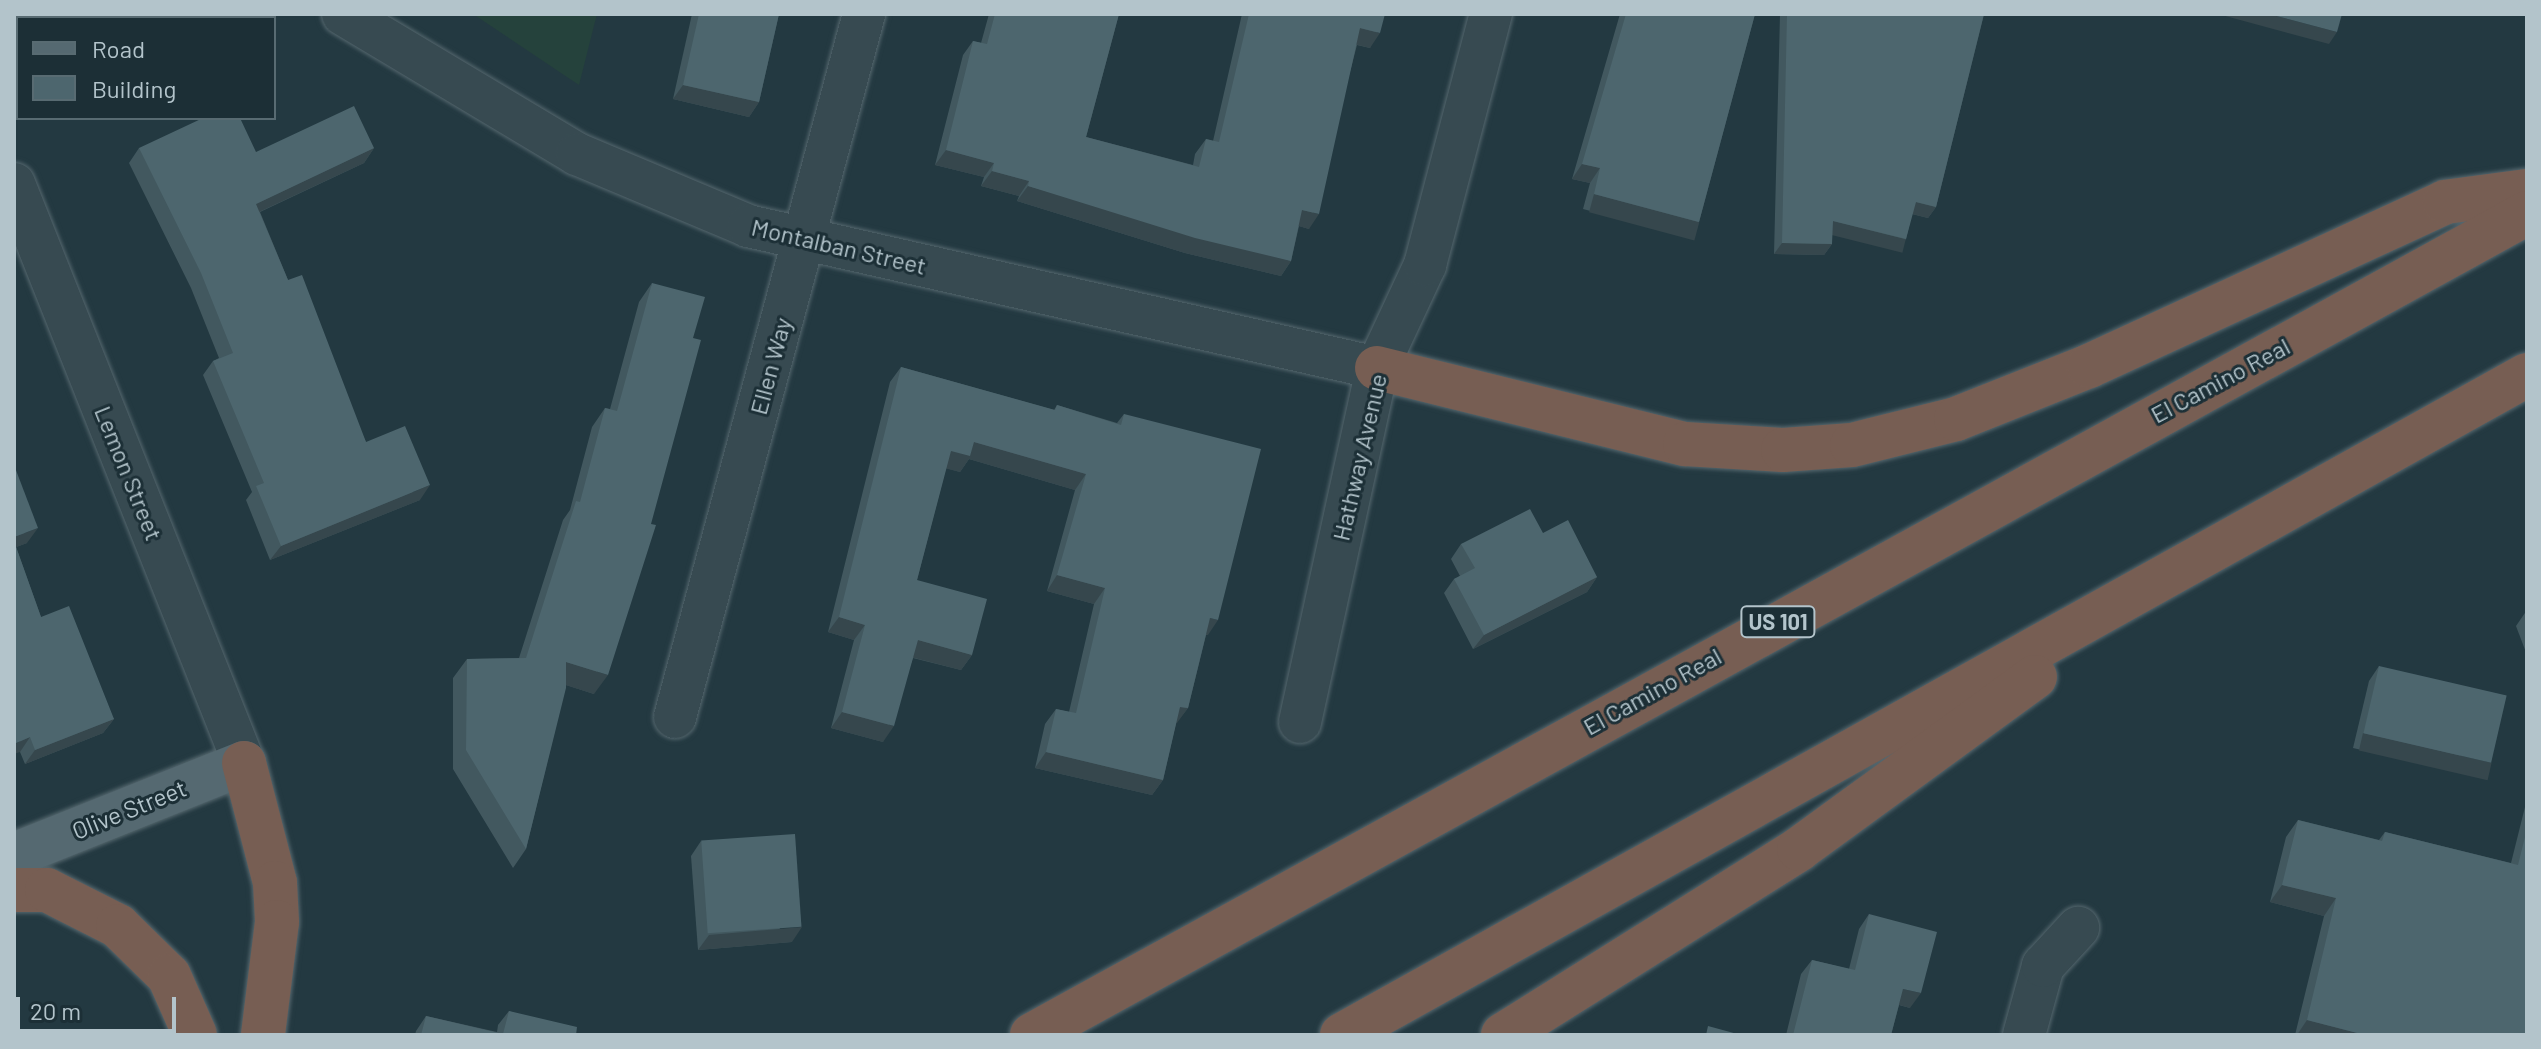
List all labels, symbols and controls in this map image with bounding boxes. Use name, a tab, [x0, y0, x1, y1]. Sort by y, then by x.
legend	[16, 16, 276, 120]
text: Road	[92, 34, 145, 63]
text: Building	[92, 74, 176, 103]
street label: Montalban Street	[749, 212, 929, 280]
street label: Ellen Way	[743, 314, 797, 418]
street label: El Camino Real	[2146, 331, 2294, 429]
street label: Hathway Avenue	[1326, 371, 1392, 543]
street label: Lemon Street	[89, 402, 169, 544]
road number: US 101	[1740, 604, 1816, 640]
street label: El Camino Real	[1578, 641, 1726, 741]
street label: Olive Street	[68, 773, 190, 845]
scale bar	[20, 981, 180, 1031]
text: 20 m	[30, 996, 81, 1025]

